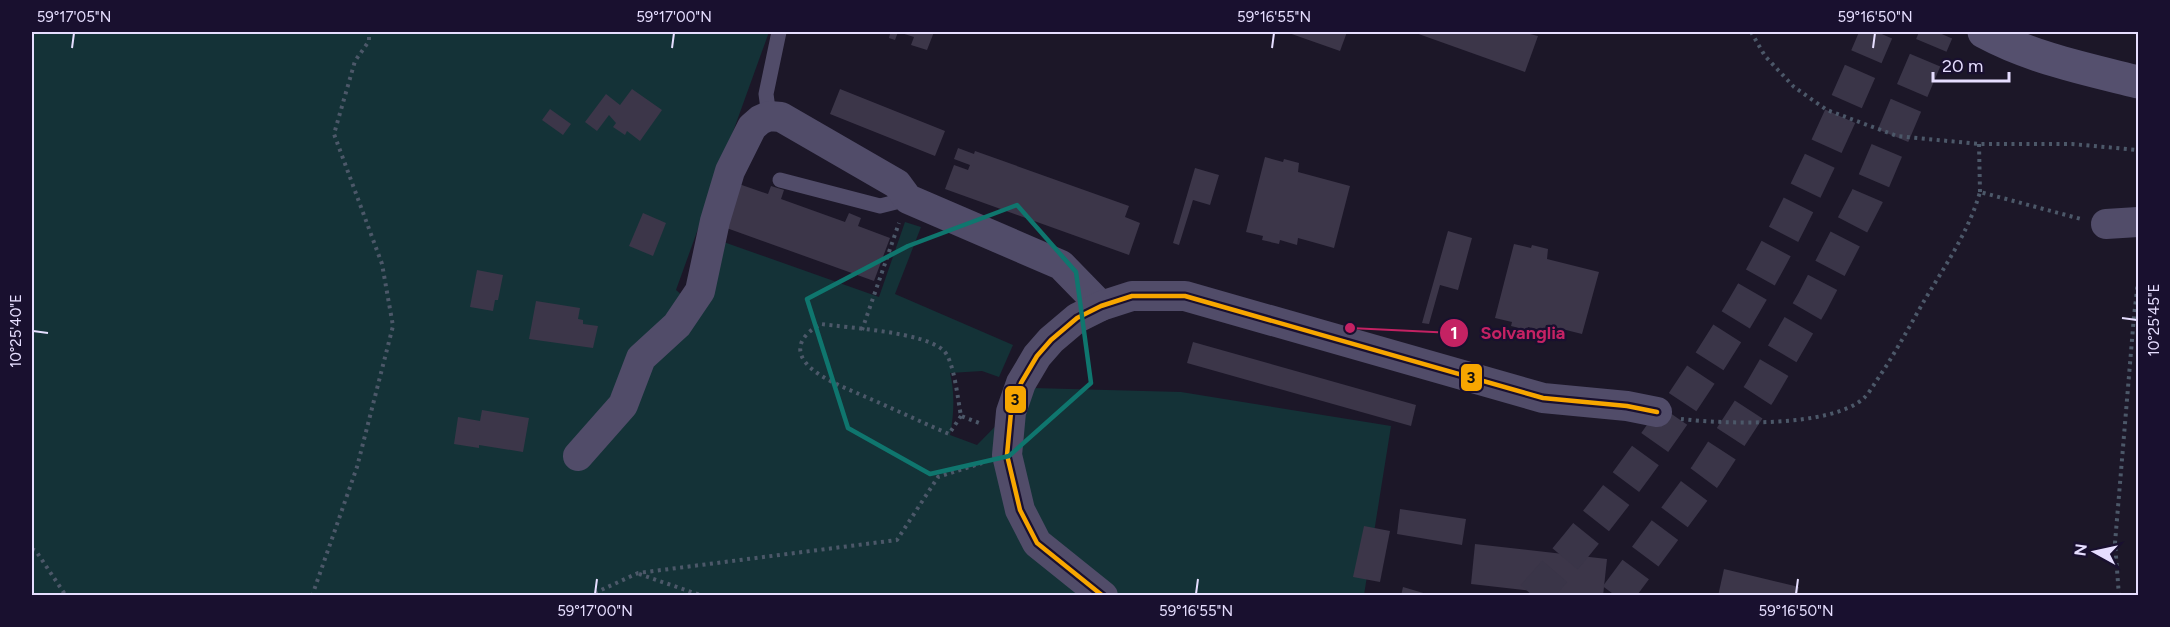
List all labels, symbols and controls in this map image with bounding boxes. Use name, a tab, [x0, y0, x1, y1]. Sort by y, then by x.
text: 59°17'05"N	[37, 8, 111, 26]
text: 59°17'00"N	[636, 8, 712, 26]
text: 59°16'55"N	[1237, 8, 1311, 26]
text: 59°16'50"N	[1838, 8, 1913, 26]
scale bar	[1933, 45, 2010, 83]
text: 20 m	[1942, 55, 1983, 77]
text: 10°25'45"E	[2145, 284, 2163, 356]
text: 10°25'40"E	[7, 294, 25, 368]
callout: Solvanglia	[1439, 315, 1578, 351]
text: 1	[1450, 322, 1458, 344]
text: Solvanglia	[1481, 322, 1565, 344]
line badge: 3	[1460, 363, 1483, 392]
text: 3	[1467, 368, 1476, 387]
line badge: 3	[1004, 385, 1027, 414]
text: 3	[1011, 390, 1020, 409]
north arrow	[2065, 522, 2125, 582]
text: N	[2070, 543, 2091, 557]
text: 59°17'00"N	[557, 602, 633, 620]
text: 59°16'55"N	[1159, 602, 1233, 620]
text: 59°16'50"N	[1759, 602, 1834, 620]

